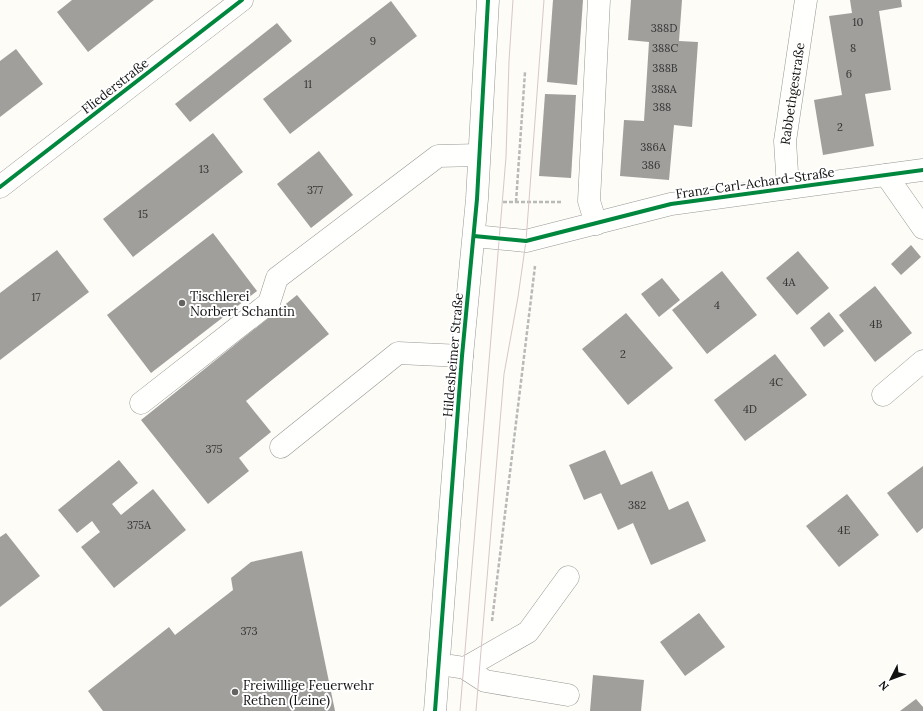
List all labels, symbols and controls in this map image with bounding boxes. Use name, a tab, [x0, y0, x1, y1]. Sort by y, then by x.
house number: 10	[853, 15, 864, 29]
house number: 388D	[651, 21, 677, 35]
house number: 9	[370, 34, 376, 48]
house number: 388C	[652, 41, 678, 55]
street label: Rabbethgestraße	[776, 41, 808, 146]
house number: 8	[850, 41, 856, 55]
street label: Fliederstraße	[78, 54, 152, 118]
house number: 388B	[652, 61, 678, 75]
house number: 6	[846, 67, 852, 81]
house number: 11	[304, 77, 312, 91]
house number: 388A	[651, 82, 678, 96]
house number: 388	[653, 100, 671, 114]
house number: 2	[837, 120, 843, 134]
house number: 386A	[640, 140, 667, 154]
house number: 386	[642, 158, 660, 172]
house number: 13	[199, 162, 209, 176]
street label: Franz-Carl-Achard-Straße	[674, 163, 836, 203]
house number: 377	[307, 183, 323, 197]
house number: 15	[138, 207, 148, 221]
house number: 4A	[783, 275, 797, 289]
place label: Tischlerei Norbert Schantin	[190, 288, 295, 320]
house number: 17	[31, 290, 41, 304]
street label: Hildesheimer Straße	[439, 292, 467, 418]
marker: Tischlerei Norbert Schantin	[177, 298, 187, 308]
house number: 4	[714, 298, 720, 312]
house number: 4B	[870, 317, 883, 331]
house number: 2	[620, 347, 626, 361]
house number: 4C	[769, 375, 783, 389]
house number: 4D	[743, 402, 757, 416]
house number: 375	[206, 442, 222, 456]
house number: 382	[628, 498, 646, 512]
house number: 375A	[127, 518, 152, 532]
house number: 4E	[838, 523, 851, 537]
house number: 373	[240, 624, 258, 638]
north arrow	[871, 659, 911, 699]
place label: Freiwillige Feuerwehr Rethen (Leine)	[243, 677, 374, 709]
text: N	[875, 677, 892, 694]
marker: Freiwillige Feuerwehr Rethen (Leine)	[230, 687, 240, 697]

